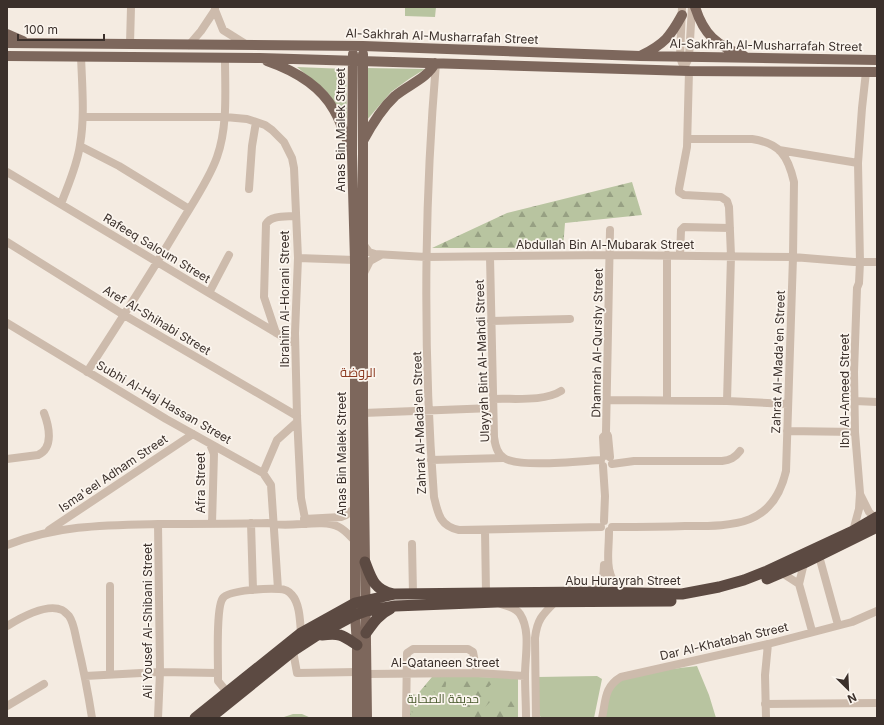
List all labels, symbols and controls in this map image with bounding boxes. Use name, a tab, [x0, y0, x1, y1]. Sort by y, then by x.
scale bar	[18, 16, 104, 42]
text: 100 m	[24, 22, 58, 37]
street label: Al-Sakhrah Al-Musharrafah Street	[345, 25, 539, 47]
street label: Al-Sakhrah Al-Musharrafah Street	[670, 36, 863, 54]
street label: Anas Bin Malek Street	[333, 68, 348, 192]
street label: Rafeeq Saloum Street	[101, 210, 213, 286]
street label: Ibrahim Al-Horani Street	[277, 230, 292, 368]
street label: Abdullah Bin Al-Mubarak Street	[516, 237, 694, 252]
street label: Dhamrah Al-Qurshy Street	[588, 268, 606, 418]
street label: Ulayyah Bint Al-Mahdi Street	[472, 279, 492, 443]
street label: Aref Al-Shihabi Street	[100, 282, 214, 358]
street label: Zahrat Al-Mada'en Street	[768, 290, 788, 434]
street label: Ibn Al-Ameed Street	[837, 334, 852, 448]
street label: Zahrat Al-Mada'en Street	[409, 351, 429, 495]
street label: Subhi Al-Haj Hassan Street	[94, 357, 234, 447]
district label: الروضة	[340, 364, 376, 380]
street label: Anas Bin Malek Street	[334, 392, 349, 516]
street label: Isma'eel Adham Street	[56, 431, 170, 515]
street label: Afra Street	[193, 452, 208, 514]
street label: Ali Yousef Al-Shibani Street	[140, 543, 155, 699]
street label: Abu Hurayrah Street	[565, 573, 681, 588]
street label: Dar Al-Khatabah Street	[658, 619, 790, 663]
street label: Al-Qataneen Street	[391, 655, 499, 670]
north arrow	[828, 669, 868, 709]
text: N	[845, 690, 859, 706]
park label: حديقة الصحابة	[407, 691, 479, 706]

